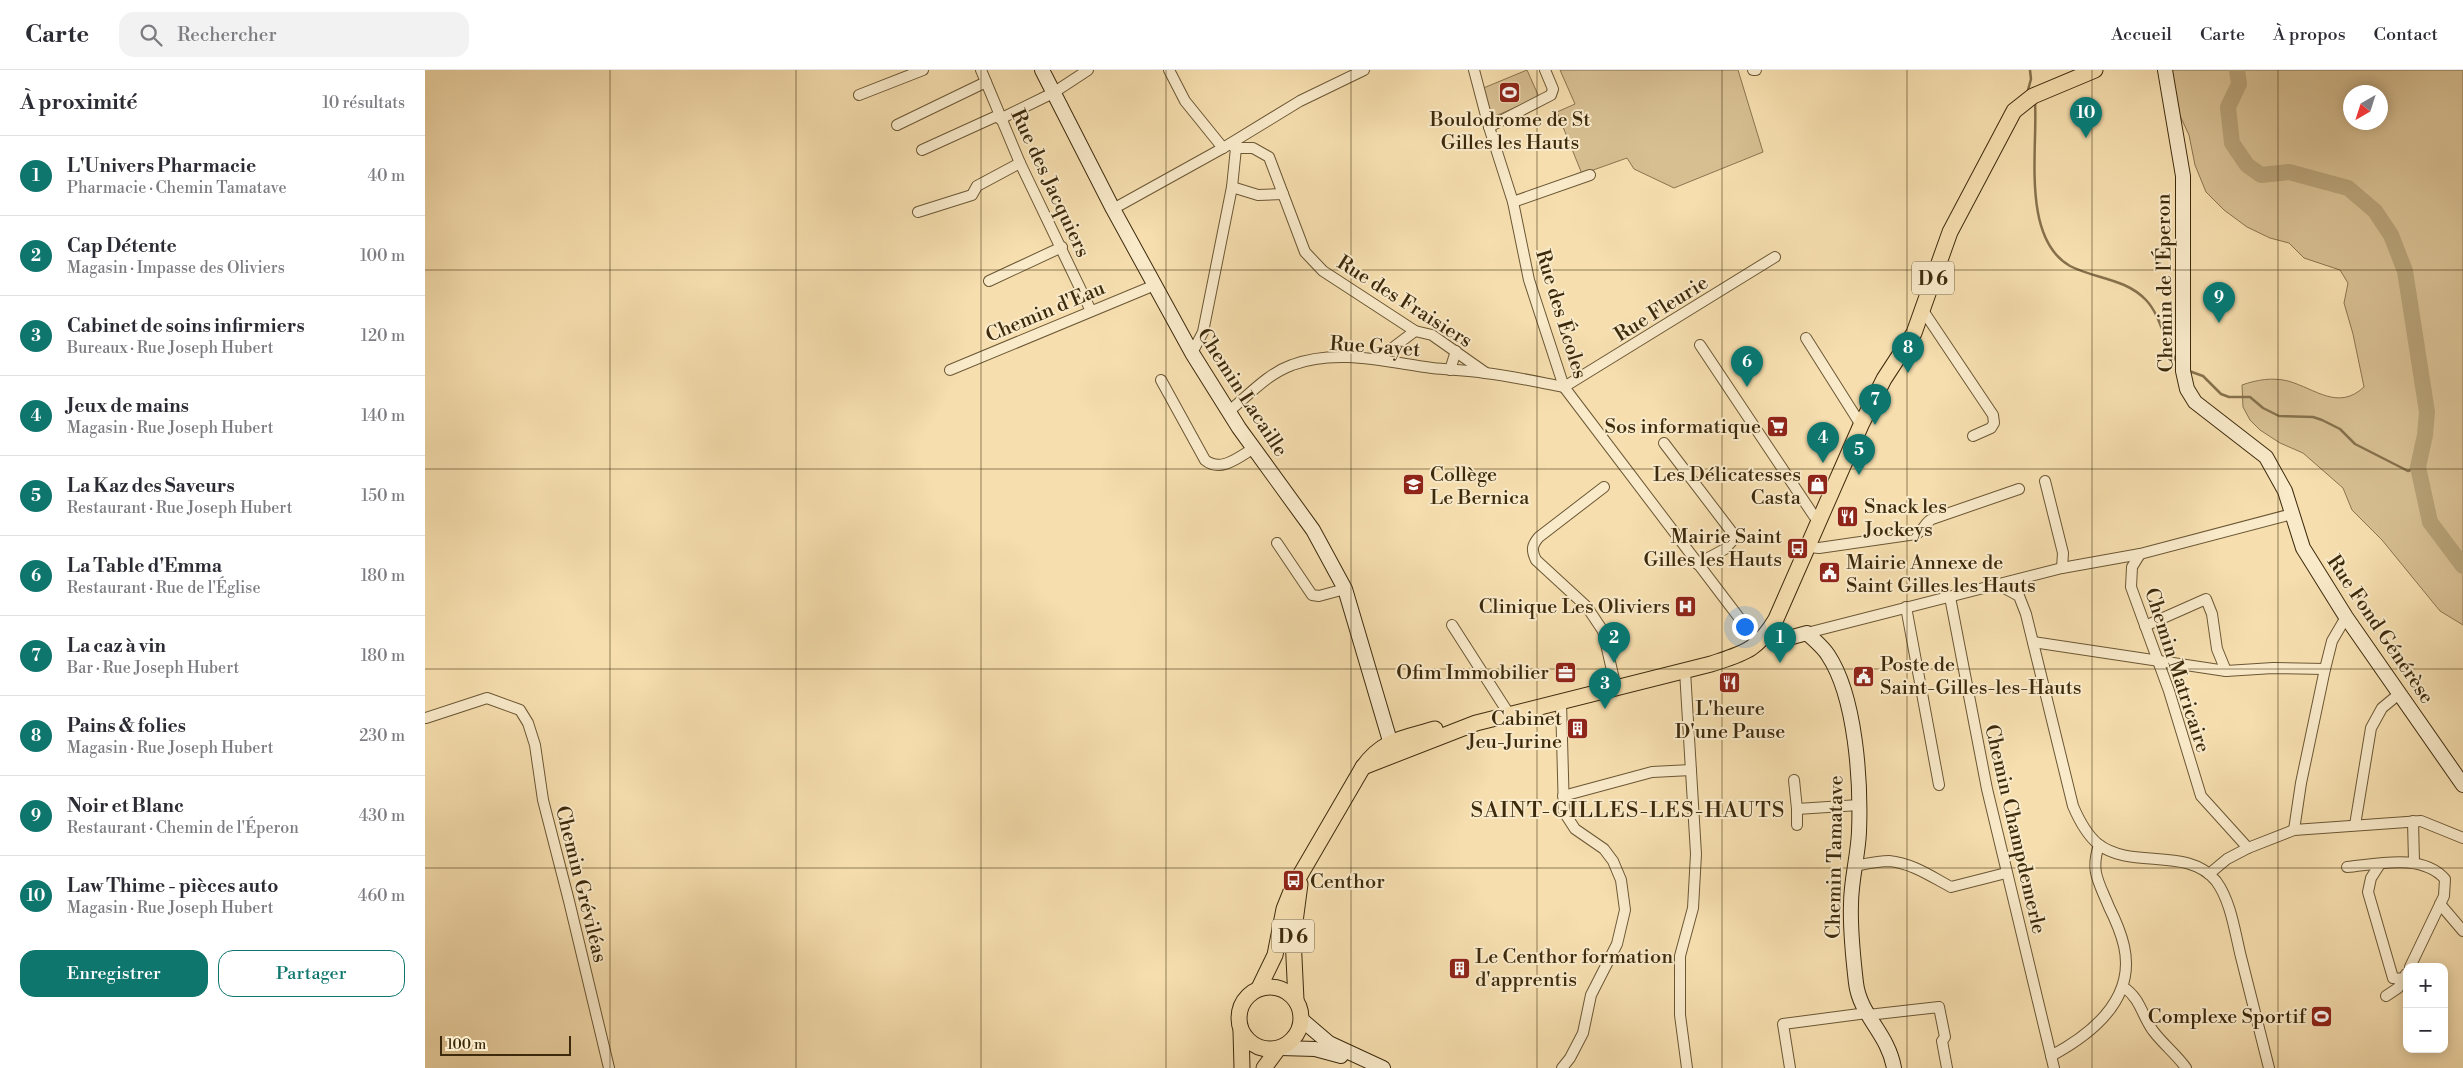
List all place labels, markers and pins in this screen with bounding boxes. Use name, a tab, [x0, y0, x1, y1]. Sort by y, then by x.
sports icon: Boulodrome de St Gilles les Hauts	[1498, 81, 1522, 105]
pin: 10	[2070, 97, 2102, 138]
place label: Boulodrome de St Gilles les Hauts	[1429, 108, 1590, 156]
pin: 9	[2203, 282, 2235, 323]
pin: 8	[1892, 332, 1924, 373]
pin: 6	[1731, 346, 1763, 387]
pin: 7	[1859, 384, 1891, 425]
supermarket icon: Sos informatique	[1765, 414, 1789, 438]
place label: Sos informatique	[1605, 415, 1761, 440]
pin: 4	[1807, 422, 1839, 463]
pin: 5	[1843, 434, 1875, 475]
place label: Collège Le Bernica	[1430, 463, 1530, 511]
place label: Les Délicatesses Casta	[1653, 463, 1802, 511]
school or university icon: Collège Le Bernica	[1402, 473, 1426, 497]
shop icon: Les Délicatesses Casta	[1805, 473, 1829, 497]
place label: Snack les Jockeys	[1863, 495, 1947, 543]
restaurant icon: Snack les Jockeys	[1836, 505, 1860, 529]
place label: Mairie Saint Gilles les Hauts	[1644, 525, 1782, 573]
bus stop icon: Mairie Saint Gilles les Hauts	[1786, 536, 1810, 560]
place label: Mairie Annexe de Saint Gilles les Hauts	[1846, 551, 2036, 599]
public building icon: Mairie Annexe de Saint Gilles les Hauts	[1818, 561, 1842, 585]
hospital icon: Clinique Les Oliviers	[1674, 594, 1698, 618]
place label: Clinique Les Oliviers	[1479, 595, 1670, 620]
pin: 2	[1598, 622, 1630, 663]
pin: 1	[1764, 622, 1796, 663]
place label: Poste de Saint-Gilles-les-Hauts	[1880, 653, 2082, 701]
office icon: Ofim Immobilier	[1553, 660, 1577, 684]
place label: Ofim Immobilier	[1396, 661, 1549, 686]
public building icon: Poste de Saint-Gilles-les-Hauts	[1852, 664, 1876, 688]
pin: 3	[1589, 668, 1621, 709]
restaurant icon: L'heure D'une Pause	[1718, 670, 1742, 694]
place label: L'heure D'une Pause	[1675, 697, 1785, 745]
place label: Cabinet Jeu-Jurine	[1466, 707, 1562, 755]
building icon: Cabinet Jeu-Jurine	[1566, 717, 1590, 741]
bus stop icon: Centhor	[1282, 869, 1306, 893]
place label: Centhor	[1310, 870, 1385, 895]
place label: Le Centhor formation d'apprentis	[1475, 945, 1673, 993]
building icon: Le Centhor formation d'apprentis	[1447, 956, 1471, 980]
sports icon: Complexe Sportif	[2310, 1004, 2334, 1028]
place label: Complexe Sportif	[2148, 1005, 2307, 1030]

